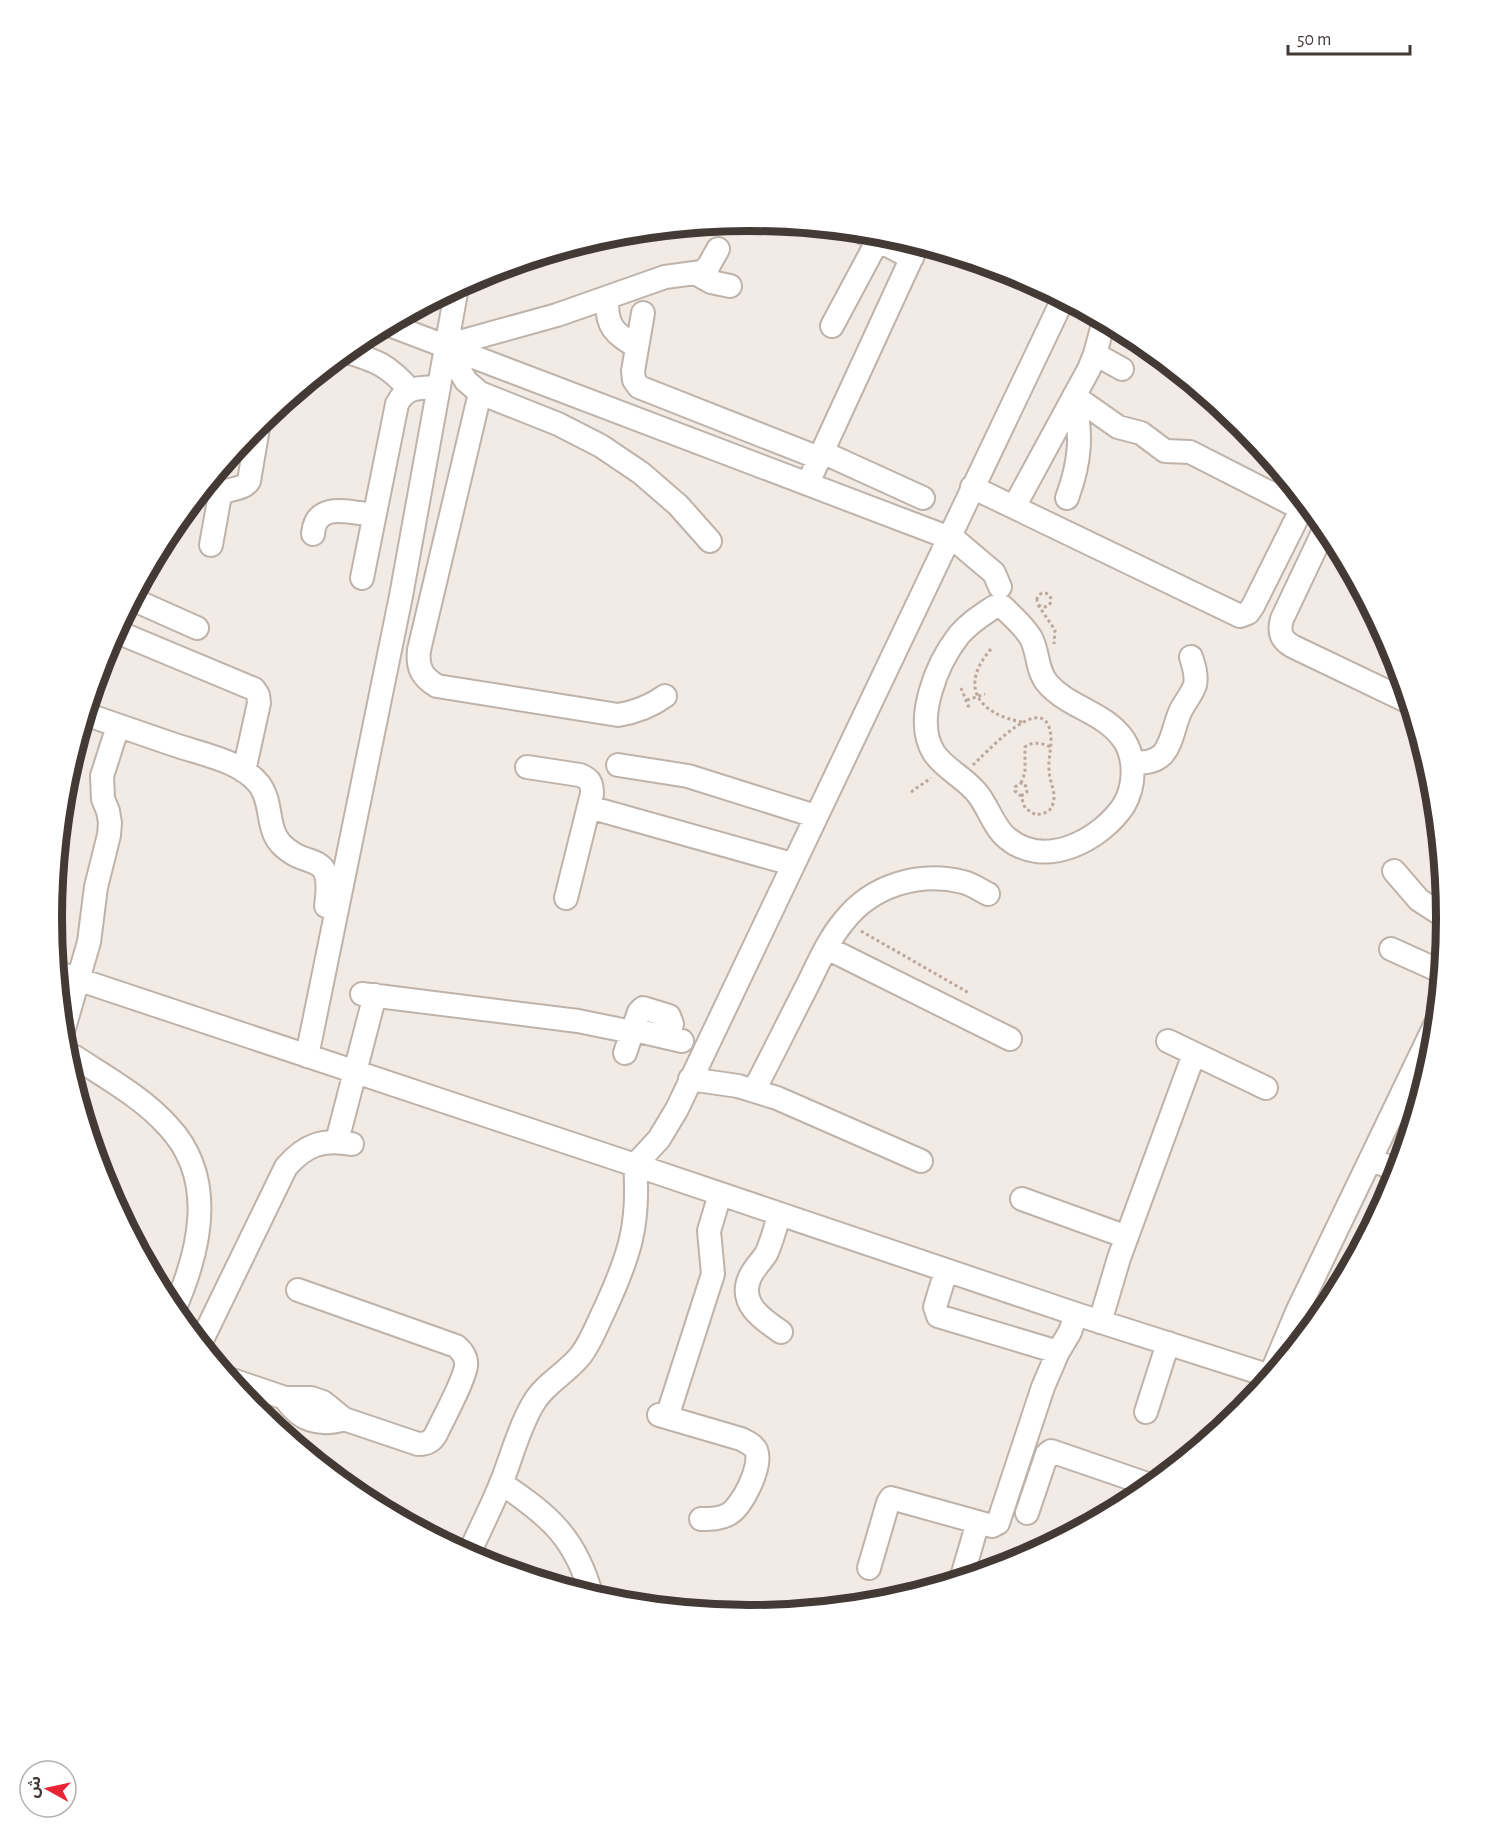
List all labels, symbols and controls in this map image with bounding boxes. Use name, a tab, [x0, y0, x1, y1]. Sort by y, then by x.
scale bar	[1288, 18, 1410, 56]
text: 50 m	[1297, 31, 1331, 49]
north arrow	[18, 1759, 78, 1819]
text: ش	[25, 1775, 45, 1799]

